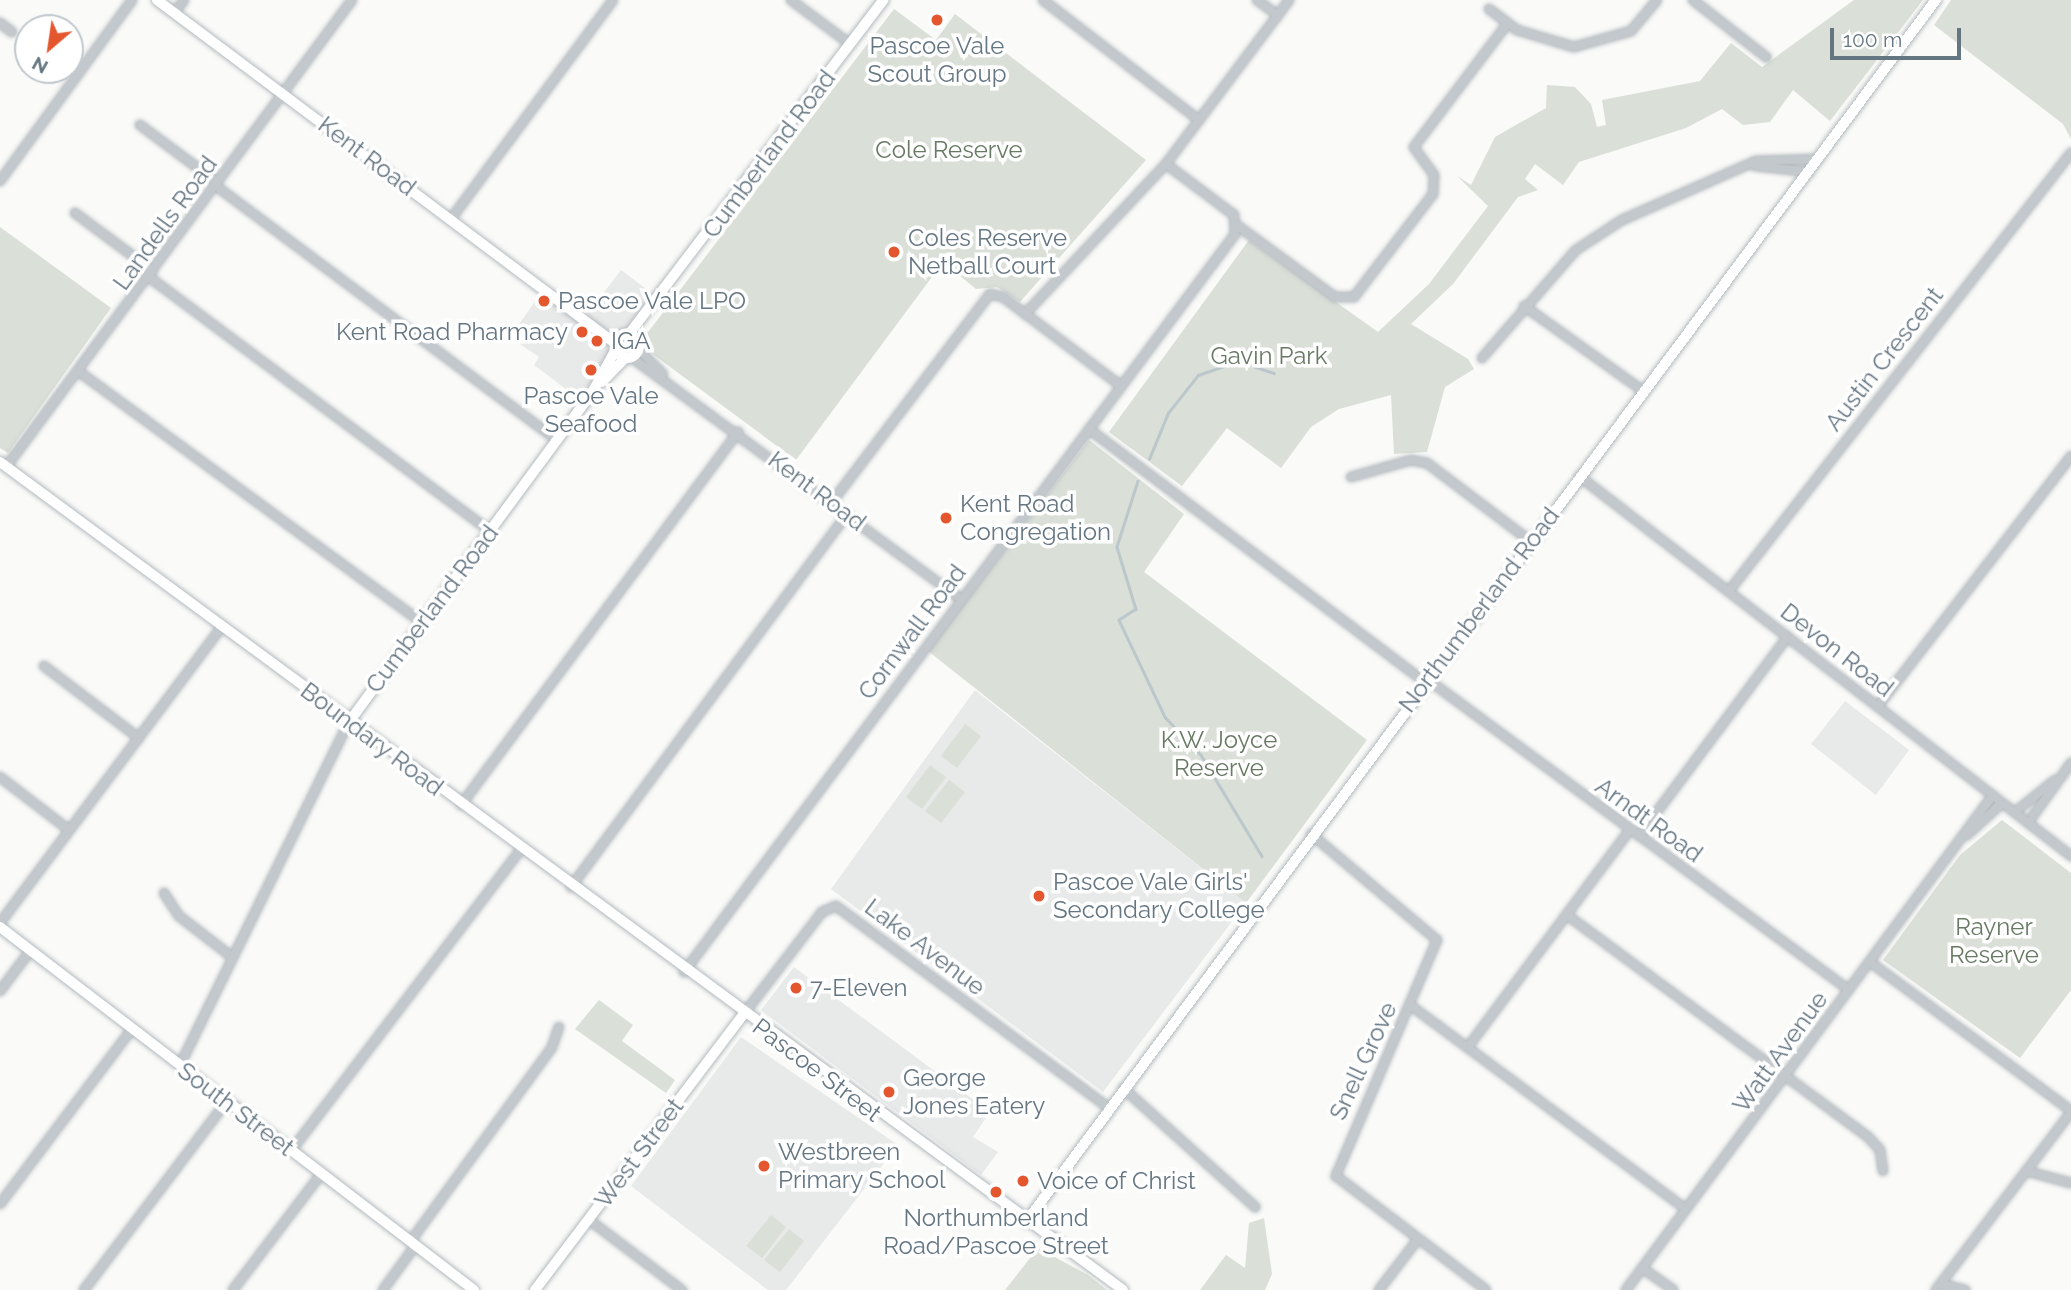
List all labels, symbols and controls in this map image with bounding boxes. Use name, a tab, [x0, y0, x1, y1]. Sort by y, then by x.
marker: Pascoe Vale Scout Group	[929, 12, 945, 28]
north arrow	[14, 14, 84, 84]
scale bar	[1833, 14, 1964, 58]
text: 100 m	[1843, 27, 1902, 52]
place label: Pascoe Vale Scout Group	[868, 32, 1006, 88]
text: N	[28, 52, 51, 79]
street label: Cumberland Road	[697, 65, 841, 243]
street label: Kent Road	[313, 110, 421, 202]
park label: Cole Reserve	[875, 136, 1023, 164]
street label: Landells Road	[107, 150, 223, 296]
place label: Coles Reserve Netball Court	[908, 224, 1067, 280]
marker: Coles Reserve Netball Court	[886, 244, 902, 260]
street label: Austin Crescent	[1819, 281, 1949, 437]
place label: Pascoe Vale LPO	[558, 287, 747, 315]
marker: Pascoe Vale LPO	[536, 293, 552, 309]
place label: Kent Road Pharmacy	[336, 318, 568, 346]
marker: Kent Road Pharmacy	[574, 324, 590, 340]
place label: IGA	[611, 327, 650, 355]
marker: IGA	[589, 333, 605, 349]
park label: Gavin Park	[1210, 342, 1328, 370]
marker: Pascoe Vale Seafood	[583, 362, 599, 378]
place label: Pascoe Vale Seafood	[523, 382, 659, 438]
street label: Kent Road	[763, 445, 871, 537]
place label: Kent Road Congregation	[960, 490, 1111, 546]
street label: Northumberland Road	[1393, 502, 1565, 718]
marker: Kent Road Congregation	[938, 510, 954, 526]
street label: Cumberland Road	[360, 520, 504, 698]
street label: Cornwall Road	[852, 559, 972, 705]
street label: Devon Road	[1775, 597, 1899, 703]
street label: Boundary Road	[295, 676, 449, 802]
park label: K.W. Joyce Reserve	[1160, 726, 1278, 782]
street label: Arndt Road	[1590, 772, 1708, 868]
place label: Pascoe Vale Girls' Secondary College	[1053, 868, 1265, 924]
marker: Pascoe Vale Girls' Secondary College	[1031, 888, 1047, 904]
street label: Lake Avenue	[859, 892, 991, 1002]
park label: Rayner Reserve	[1949, 913, 2039, 969]
place label: 7-Eleven	[810, 974, 908, 1002]
marker: 7-Eleven	[788, 980, 804, 996]
street label: Watt Avenue	[1726, 986, 1834, 1118]
street label: Snell Grove	[1323, 997, 1403, 1125]
street label: Pascoe Street	[747, 1012, 887, 1128]
street label: South Street	[172, 1056, 300, 1162]
place label: George Jones Eatery	[903, 1064, 1045, 1120]
marker: George Jones Eatery	[881, 1084, 897, 1100]
street label: West Street	[588, 1092, 690, 1214]
place label: Westbreen Primary School	[778, 1138, 946, 1194]
marker: Westbreen Primary School	[756, 1158, 772, 1174]
place label: Voice of Christ	[1037, 1167, 1196, 1195]
marker: Voice of Christ	[1015, 1173, 1031, 1189]
marker: Northumberland Road/Pascoe Street	[988, 1184, 1004, 1200]
place label: Northumberland Road/Pascoe Street	[883, 1204, 1109, 1260]

